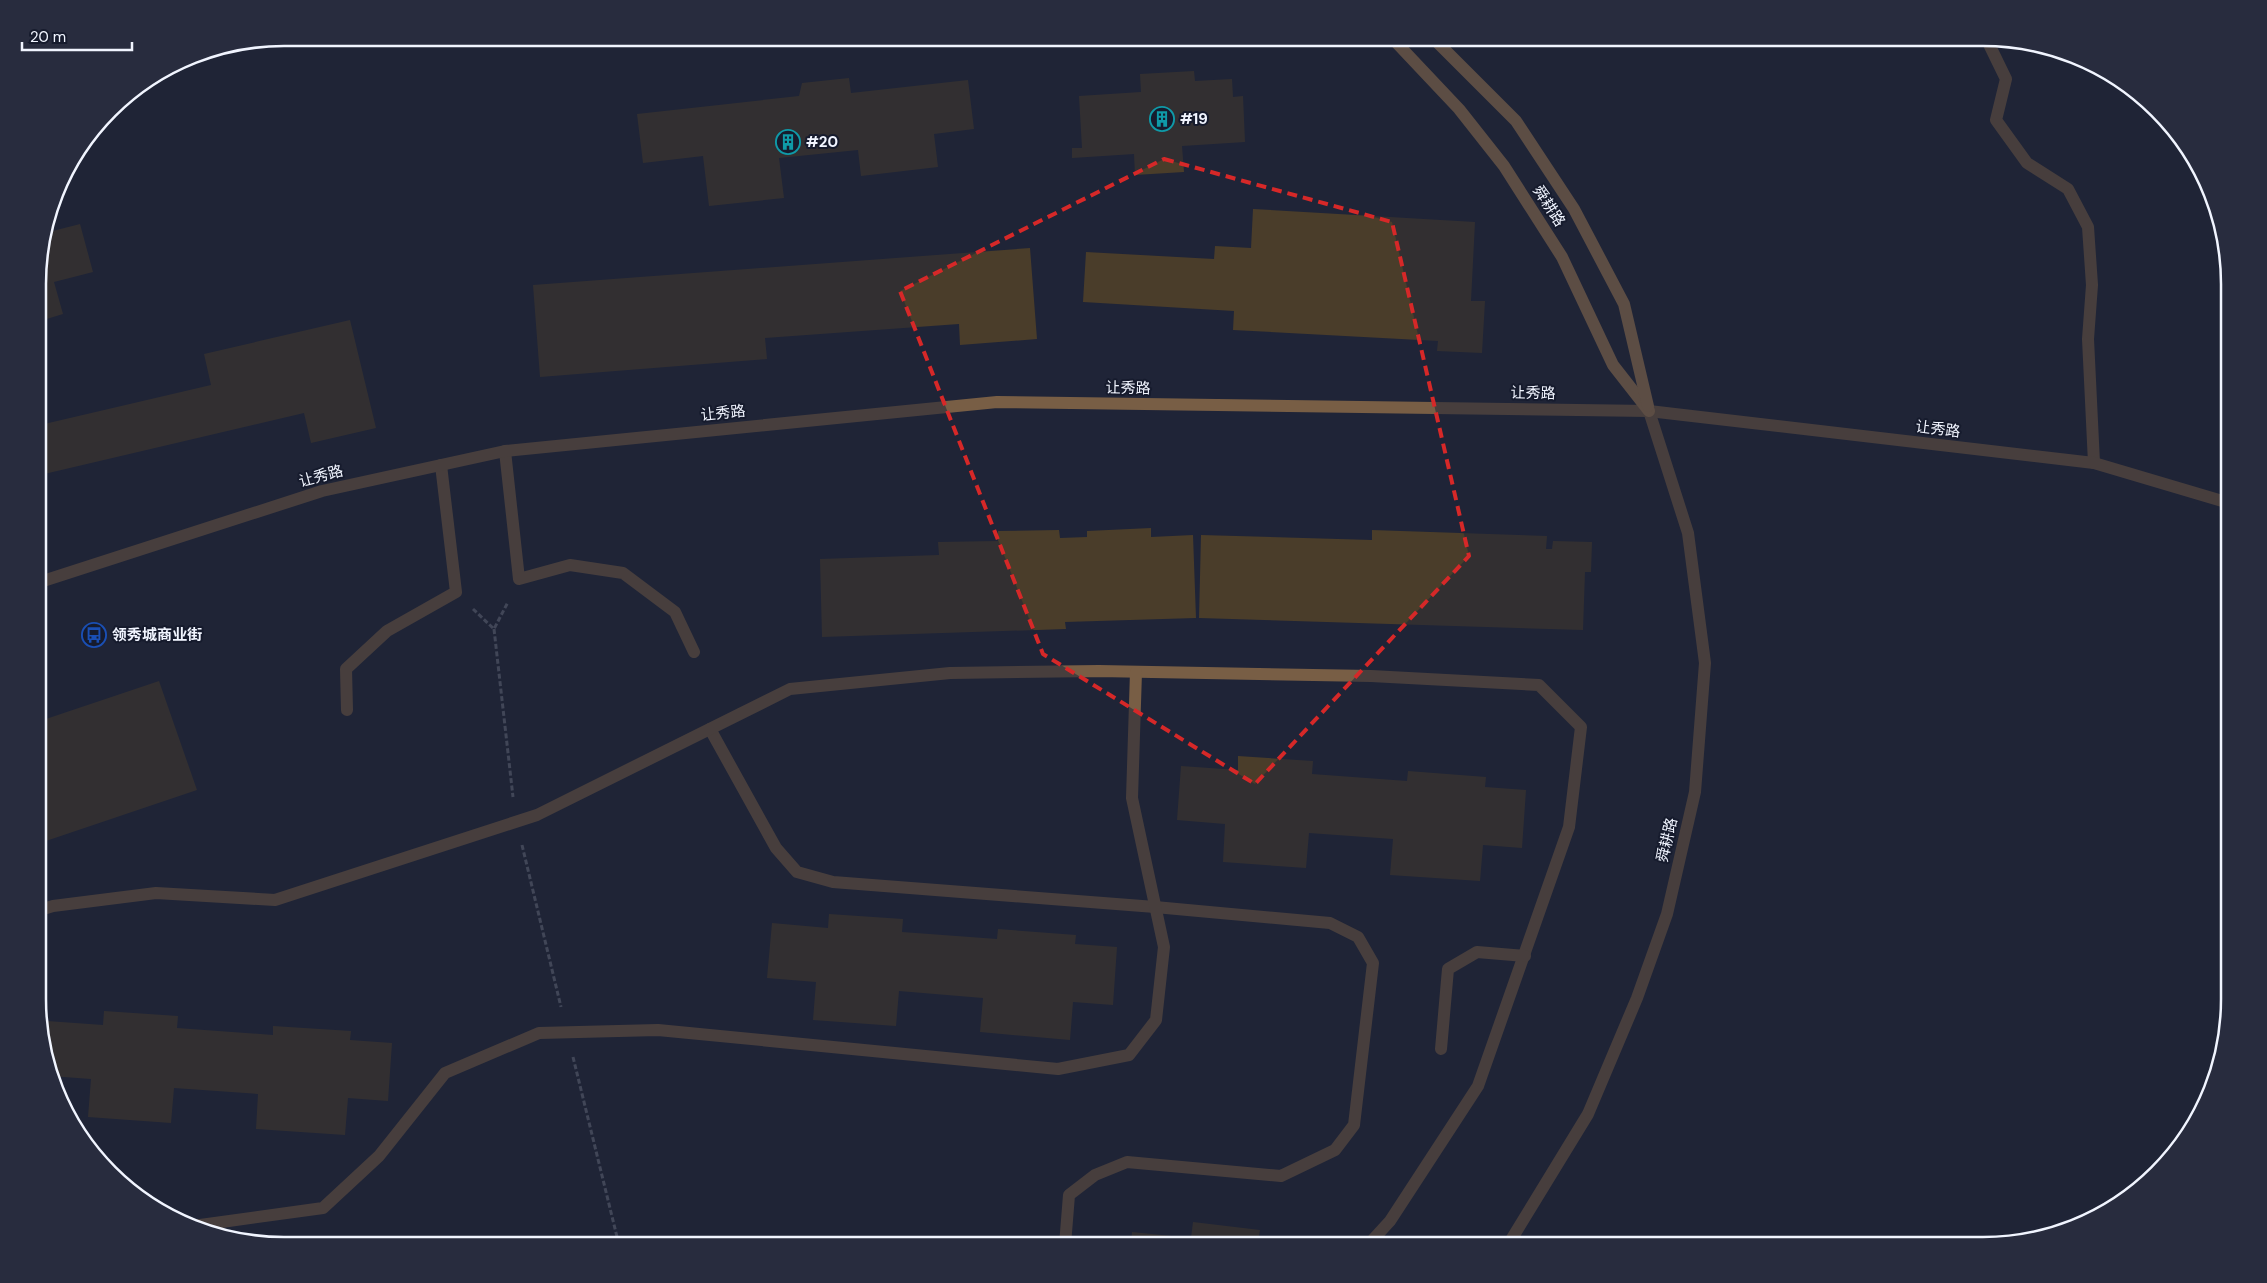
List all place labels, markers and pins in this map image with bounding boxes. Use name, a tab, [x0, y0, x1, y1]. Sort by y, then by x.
building icon: #19	[1149, 106, 1175, 132]
place label: #19	[1180, 109, 1208, 129]
building icon: #20	[775, 129, 801, 155]
place label: #20	[806, 132, 838, 152]
bus stop icon: 领秀城商业街	[81, 622, 107, 648]
place label: 领秀城商业街	[112, 625, 202, 645]

